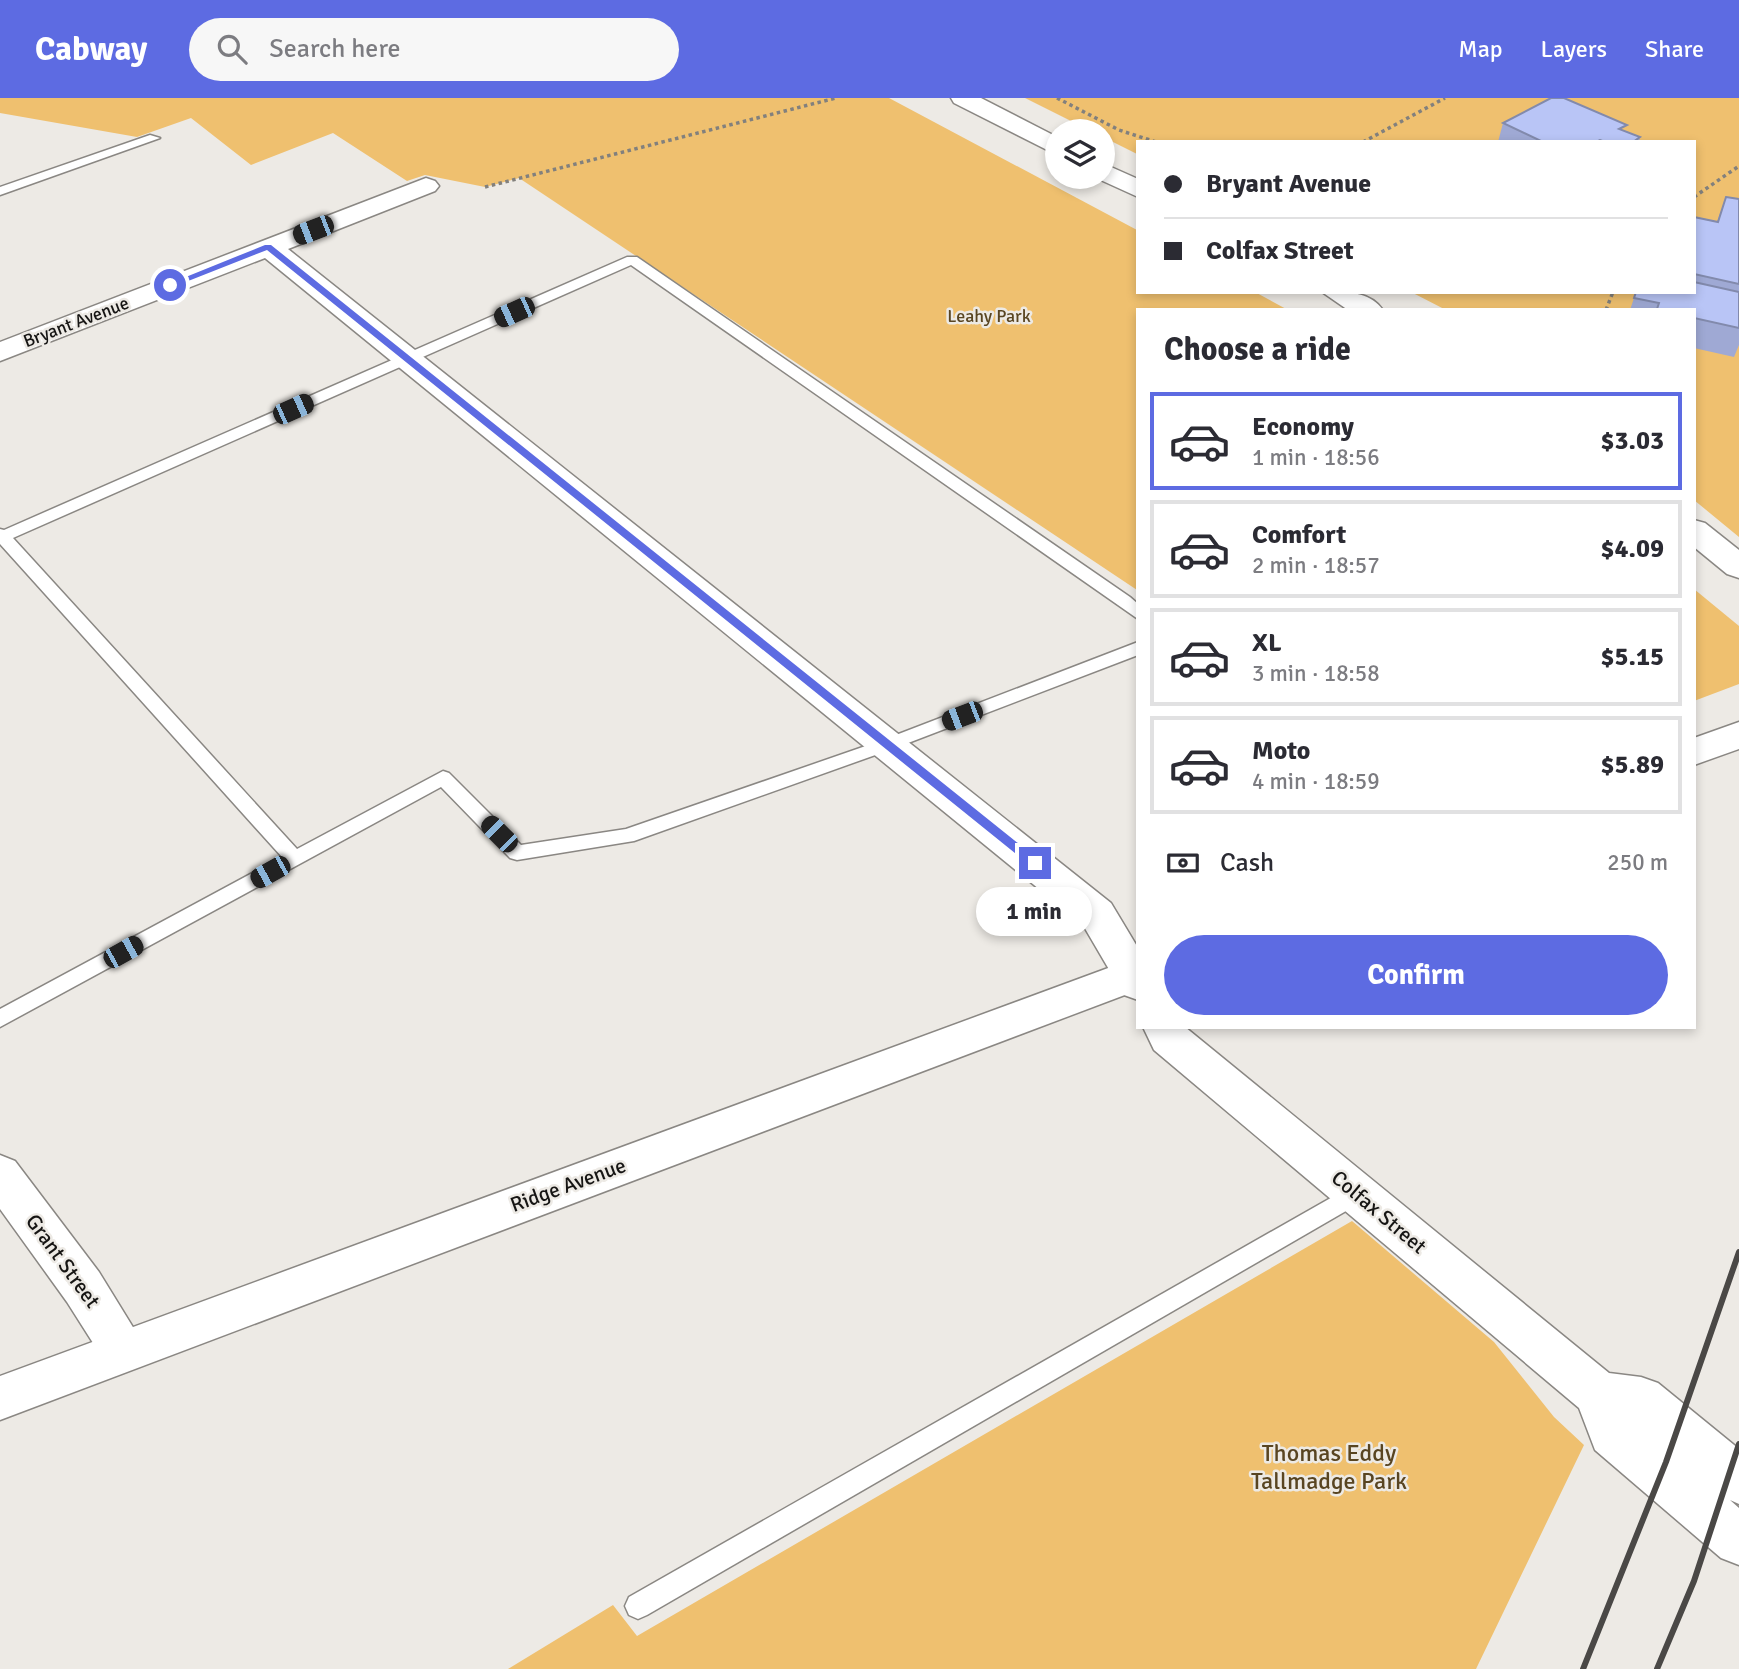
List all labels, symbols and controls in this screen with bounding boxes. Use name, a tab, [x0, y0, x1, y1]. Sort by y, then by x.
search box	[189, 18, 679, 81]
text: Cabway	[35, 29, 147, 70]
icon: search	[213, 30, 251, 68]
text: Search here	[269, 33, 400, 65]
text: Map	[1458, 34, 1503, 64]
text: Layers	[1541, 34, 1607, 64]
text: Share	[1645, 34, 1704, 64]
map controls	[1045, 119, 1115, 189]
button: layers	[1045, 119, 1115, 189]
text: Bryant Avenue	[1206, 168, 1371, 200]
car	[290, 213, 337, 247]
text: Colfax Street	[1206, 235, 1354, 267]
route start	[154, 269, 186, 301]
street label: Bryant Avenue	[20, 292, 132, 352]
car	[491, 294, 538, 330]
park label: Leahy Park	[947, 305, 1031, 327]
text: Choose a ride	[1164, 330, 1351, 369]
car	[270, 391, 317, 427]
icon: car	[1168, 410, 1231, 473]
text: Economy	[1252, 411, 1354, 443]
text: $3.03	[1600, 425, 1664, 457]
text: 1 min · 18:56	[1252, 443, 1380, 472]
icon: car	[1168, 518, 1231, 581]
text: Comfort	[1252, 519, 1346, 551]
text: $4.09	[1600, 533, 1664, 565]
text: 2 min · 18:57	[1252, 551, 1380, 580]
icon: car	[1168, 626, 1231, 689]
text: XL	[1252, 627, 1282, 659]
text: $5.15	[1600, 641, 1664, 673]
text: 3 min · 18:58	[1252, 659, 1380, 688]
car	[939, 699, 986, 733]
icon: car	[1168, 734, 1231, 797]
text: Moto	[1252, 735, 1310, 767]
text: $5.89	[1600, 749, 1664, 781]
text: 4 min · 18:59	[1252, 767, 1380, 796]
car	[477, 812, 522, 856]
icon: cash	[1164, 844, 1202, 882]
route end	[1019, 847, 1051, 879]
text: Cash	[1220, 847, 1274, 879]
text: 250 m	[1607, 848, 1668, 877]
car	[247, 853, 294, 891]
callout: 1 min	[977, 888, 1093, 936]
text: 1 min	[1006, 897, 1062, 926]
car	[100, 933, 147, 971]
button: Confirm	[1164, 935, 1668, 1015]
street label: Ridge Avenue	[507, 1152, 629, 1218]
street label: Colfax Street	[1326, 1165, 1432, 1259]
street label: Grant Street	[20, 1209, 106, 1313]
park label: Thomas Eddy Tallmadge Park	[1251, 1438, 1407, 1496]

